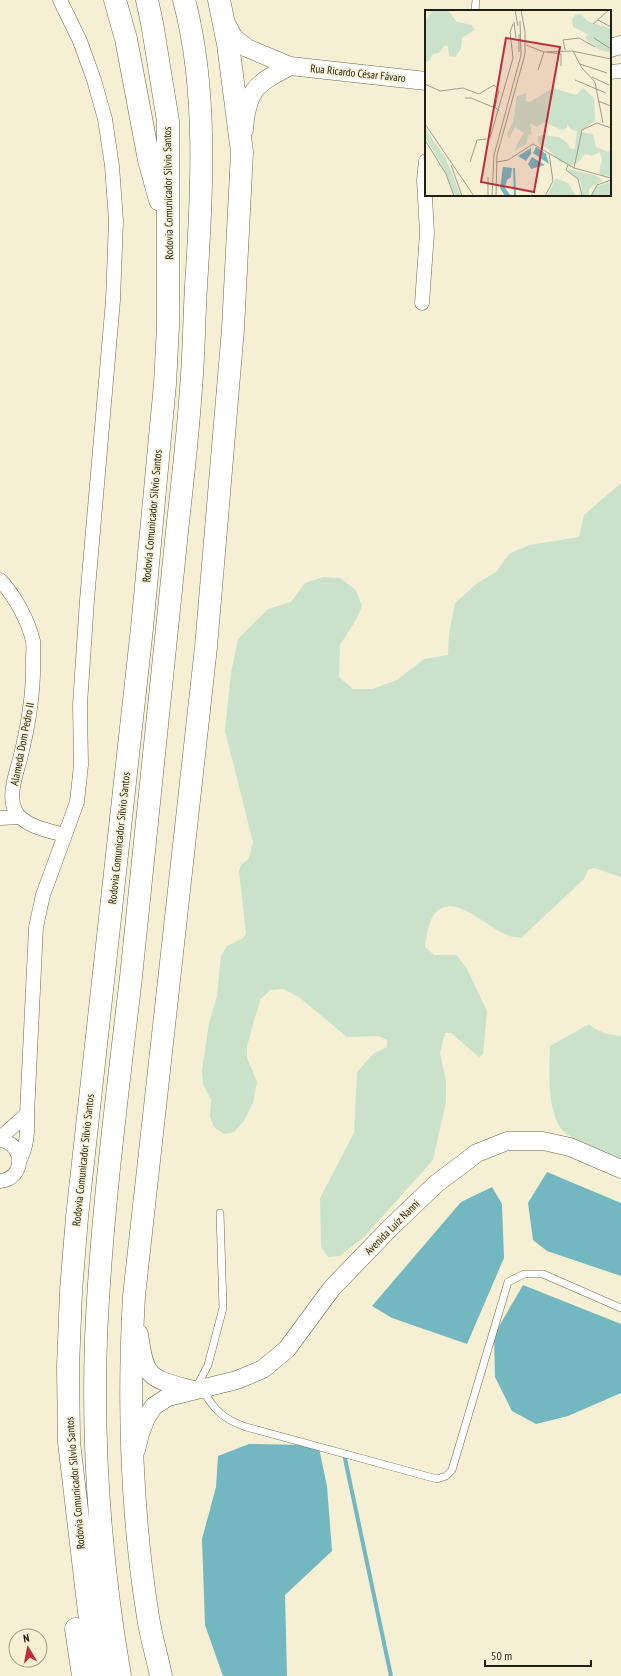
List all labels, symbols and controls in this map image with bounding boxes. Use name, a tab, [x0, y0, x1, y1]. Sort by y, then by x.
inset map	[425, 10, 611, 196]
street label: Rua Ricardo César Fávaro	[310, 61, 407, 85]
street label: Rodovia Comunicador Silvio Santos	[160, 126, 176, 260]
street label: Rodovia Comunicador Silvio Santos	[139, 449, 165, 583]
street label: Alameda Dom Pedro II	[7, 701, 37, 787]
street label: Rodovia Comunicador Silvio Santos	[105, 771, 133, 905]
street label: Rodovia Comunicador Silvio Santos	[69, 1093, 97, 1227]
street label: Avenida Luiz Nanni	[361, 1196, 423, 1258]
street label: Rodovia Comunicador Silvio Santos	[62, 1416, 88, 1550]
north arrow	[8, 1628, 48, 1668]
text: N	[22, 1631, 30, 1646]
scale bar	[485, 1642, 591, 1668]
text: 50 m	[491, 1648, 512, 1663]

